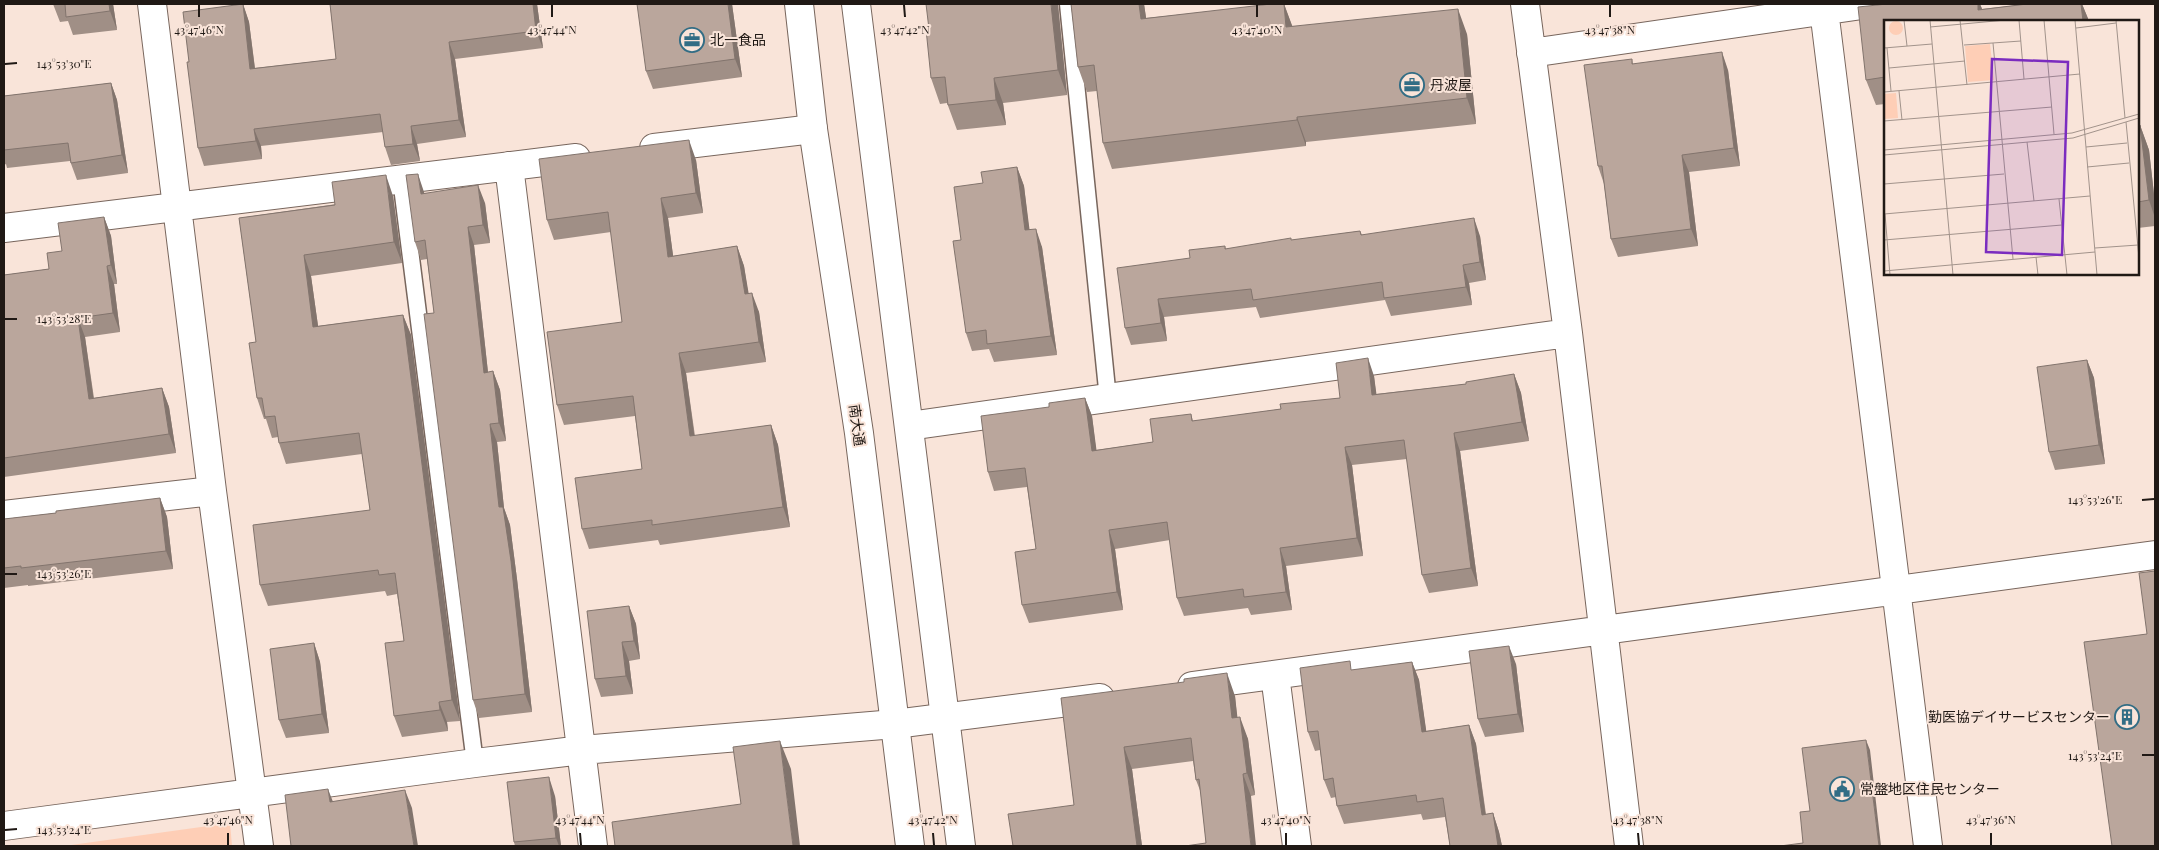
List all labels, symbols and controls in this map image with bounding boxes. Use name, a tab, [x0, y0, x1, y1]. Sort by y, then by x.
inset map	[1884, 20, 2139, 275]
text: 43°47'46"N	[174, 21, 224, 37]
text: 43°47'44"N	[527, 21, 577, 37]
text: 43°47'42"N	[880, 21, 930, 37]
text: 43°47'40"N	[1232, 21, 1283, 37]
text: 43°47'38"N	[1585, 21, 1636, 37]
office icon: 北一食品	[679, 27, 705, 53]
place label: 北一食品	[710, 30, 766, 49]
text: 143°53'30"E	[36, 55, 92, 71]
office icon: 丹波屋	[1399, 72, 1425, 98]
place label: 丹波屋	[1430, 75, 1472, 94]
text: 143°53'28"E	[37, 310, 91, 326]
street label: 南大通	[845, 403, 870, 447]
text: 143°53'26"E	[2068, 491, 2122, 507]
text: 143°53'26"E	[37, 565, 91, 581]
building icon: 勤医協デイサービスセンター	[2114, 704, 2140, 730]
place label: 勤医協デイサービスセンター	[1928, 707, 2110, 726]
text: 143°53'24"E	[2068, 747, 2122, 763]
public building icon: 常盤地区住民センター	[1829, 776, 1855, 802]
place label: 常盤地区住民センター	[1860, 779, 2000, 798]
text: 43°47'46"N	[203, 811, 253, 827]
text: 43°47'44"N	[555, 811, 605, 827]
text: 43°47'42"N	[908, 811, 958, 827]
text: 43°47'40"N	[1261, 811, 1312, 827]
text: 43°47'38"N	[1613, 811, 1664, 827]
text: 43°47'36"N	[1966, 811, 2017, 827]
text: 143°53'24"E	[37, 821, 91, 837]

